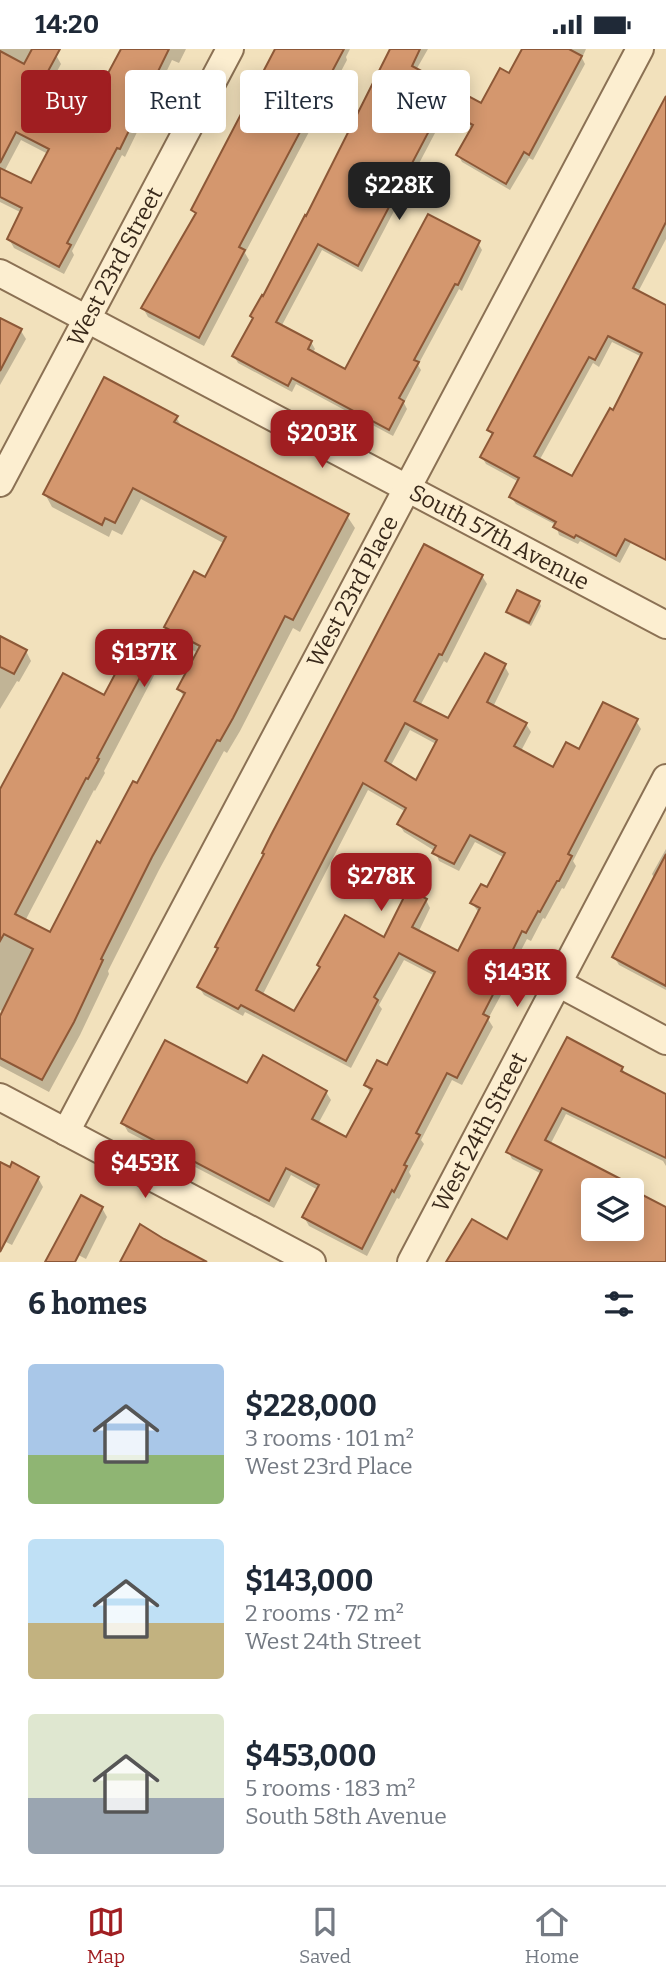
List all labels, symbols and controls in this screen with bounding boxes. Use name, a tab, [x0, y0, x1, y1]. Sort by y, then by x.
text: 14:20	[35, 9, 99, 40]
chip: Buy	[21, 70, 111, 133]
chip: Rent	[125, 70, 226, 133]
chip: Filters	[240, 70, 358, 133]
chip: New	[372, 70, 470, 133]
pin: $228K	[350, 163, 448, 222]
text: $228K	[364, 171, 434, 199]
street label: West 23rd Street	[61, 182, 168, 351]
pin: $203K	[273, 411, 371, 470]
text: $203K	[287, 419, 357, 447]
street label: South 57th Avenue	[405, 478, 594, 596]
street label: West 23rd Place	[301, 511, 404, 672]
pin: $137K	[95, 629, 193, 689]
text: $137K	[111, 638, 177, 666]
pin: $278K	[332, 853, 430, 913]
text: $278K	[347, 862, 415, 890]
pin: $143K	[468, 949, 566, 1009]
text: $143K	[483, 958, 551, 986]
street label: West 24th Street	[426, 1047, 533, 1216]
pin: $453K	[96, 1141, 194, 1200]
text: $453K	[110, 1149, 180, 1177]
map controls	[581, 1178, 644, 1241]
button: layers	[581, 1178, 644, 1241]
icon: filters	[600, 1285, 638, 1323]
text: 6 homes	[28, 1286, 147, 1322]
text: $228,000	[245, 1388, 377, 1424]
icon: home	[84, 1392, 168, 1476]
text: 3 rooms · 101 m²	[245, 1424, 414, 1452]
text: West 23rd Place	[245, 1452, 413, 1480]
text: $143,000	[245, 1563, 374, 1599]
icon: home	[84, 1567, 168, 1651]
text: 2 rooms · 72 m²	[245, 1599, 404, 1627]
text: West 24th Street	[245, 1627, 421, 1655]
text: $453,000	[245, 1738, 376, 1774]
icon: home	[84, 1742, 168, 1826]
text: 5 rooms · 183 m²	[245, 1774, 416, 1802]
text: South 58th Avenue	[245, 1802, 447, 1830]
tab: Map	[87, 1903, 125, 1968]
tab: Saved	[299, 1903, 351, 1968]
tab: Home	[525, 1903, 579, 1968]

